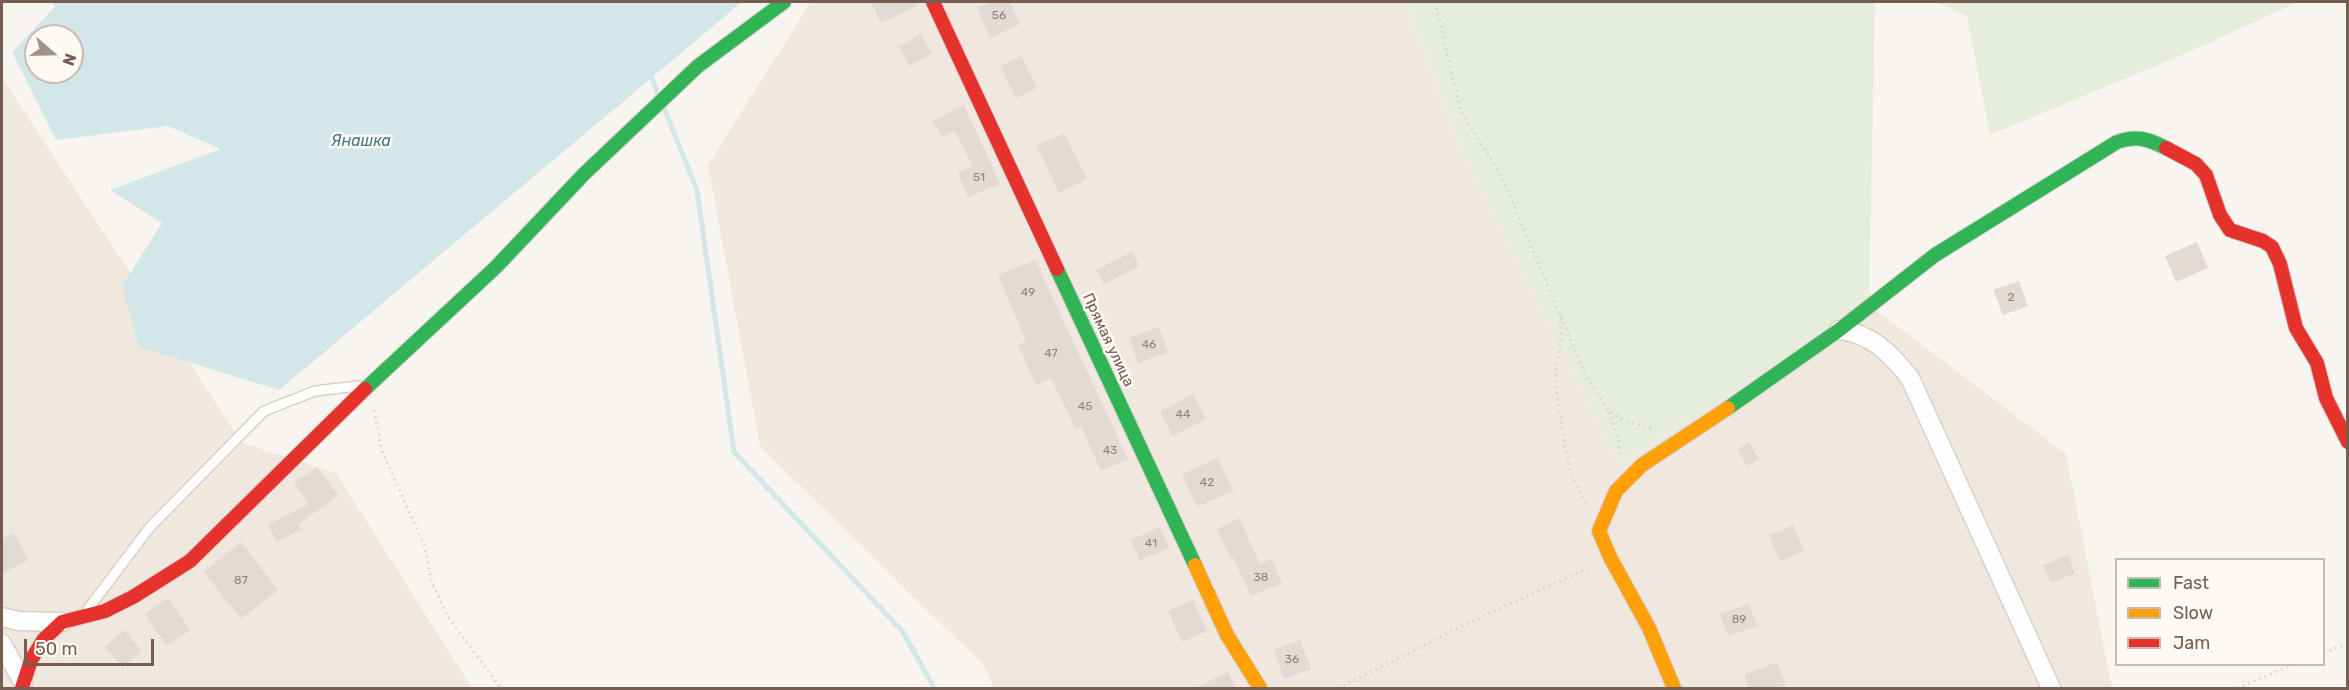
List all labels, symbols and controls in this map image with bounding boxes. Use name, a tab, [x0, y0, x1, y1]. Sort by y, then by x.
house number: 56	[992, 9, 1006, 23]
north arrow	[24, 24, 84, 84]
text: N	[59, 51, 80, 68]
water label: Янашка	[331, 131, 391, 151]
house number: 51	[973, 171, 985, 185]
house number: 49	[1021, 286, 1035, 300]
street label: Прямая улица	[1078, 290, 1138, 390]
house number: 2	[2007, 291, 2015, 305]
house number: 46	[1142, 338, 1156, 352]
house number: 47	[1044, 347, 1058, 361]
house number: 45	[1078, 400, 1092, 414]
house number: 44	[1176, 408, 1190, 422]
house number: 43	[1103, 444, 1117, 458]
house number: 42	[1200, 476, 1214, 490]
house number: 41	[1145, 537, 1157, 551]
legend	[2115, 558, 2325, 666]
house number: 38	[1254, 571, 1268, 585]
text: Fast	[2173, 572, 2209, 594]
house number: 87	[234, 574, 248, 588]
text: Slow	[2173, 602, 2213, 624]
house number: 89	[1732, 613, 1746, 627]
scale bar	[27, 627, 158, 665]
text: Jam	[2173, 632, 2210, 654]
text: 50 m	[35, 638, 78, 660]
house number: 36	[1285, 653, 1299, 667]

